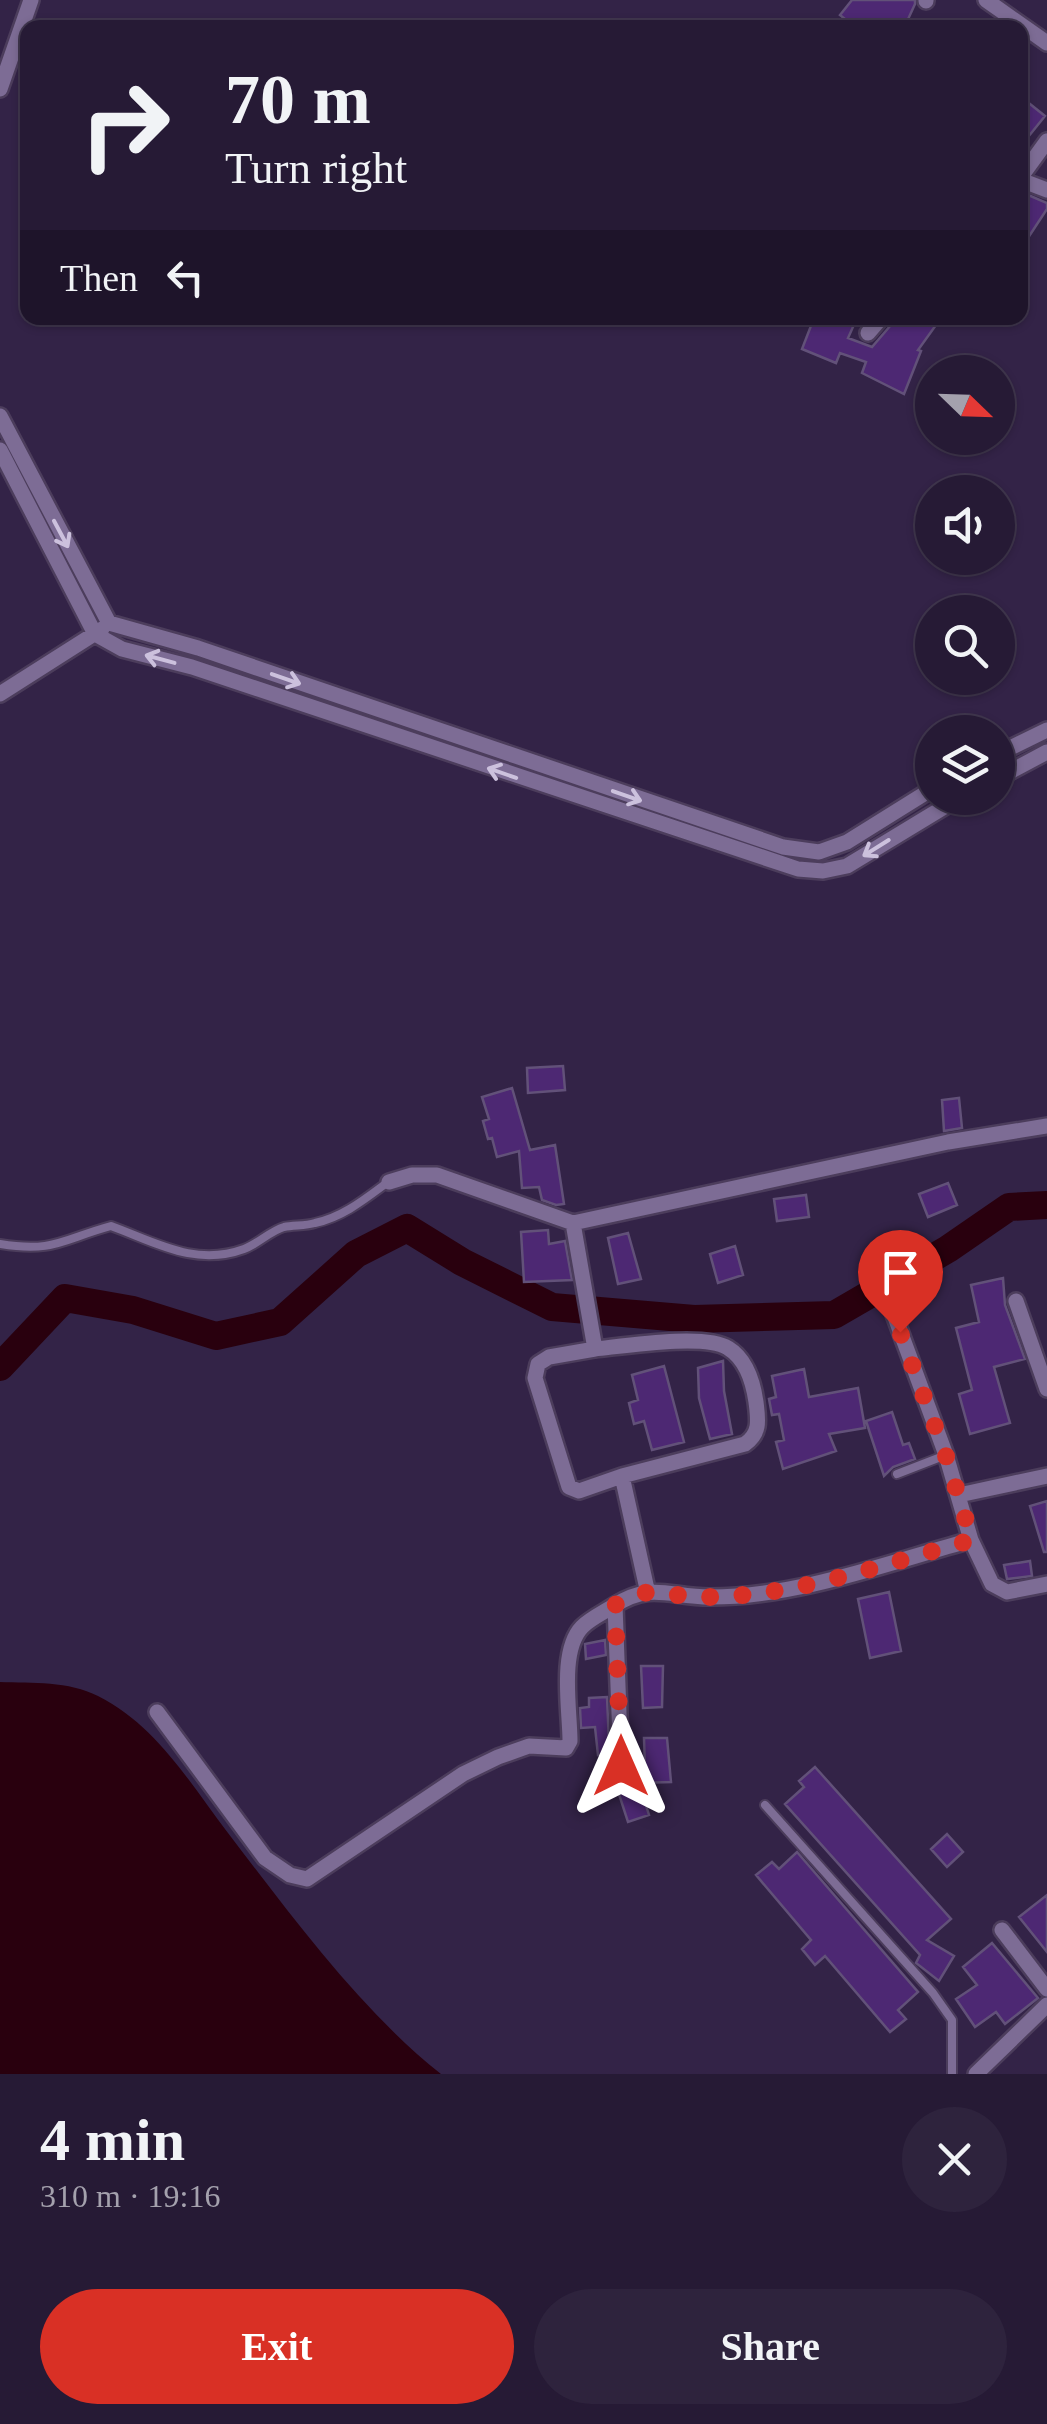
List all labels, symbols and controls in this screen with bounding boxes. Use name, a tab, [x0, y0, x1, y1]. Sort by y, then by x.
icon: right	[60, 60, 190, 190]
text: 70 m	[225, 61, 371, 138]
text: Turn right	[225, 143, 407, 193]
icon: left	[158, 250, 213, 305]
text: Then	[60, 257, 138, 299]
north arrow	[915, 355, 1015, 455]
map controls	[915, 355, 1015, 815]
button: sound	[915, 475, 1015, 575]
one-way arrow	[52, 519, 71, 548]
button: search	[915, 595, 1015, 695]
one-way arrow	[145, 649, 176, 668]
one-way arrow	[270, 671, 302, 689]
button: layers	[915, 715, 1015, 815]
one-way arrow	[486, 762, 518, 780]
one-way arrow	[610, 788, 642, 806]
one-way arrow	[862, 837, 890, 858]
pin	[858, 1230, 943, 1333]
icon: arrive	[873, 1245, 928, 1300]
position arrow	[569, 1714, 673, 1818]
text: 4 min	[40, 2107, 185, 2173]
button: close	[902, 2107, 1007, 2212]
text: 310 m · 19:16	[40, 2178, 220, 2214]
button: Exit	[40, 2289, 514, 2404]
button: Share	[534, 2289, 1007, 2404]

